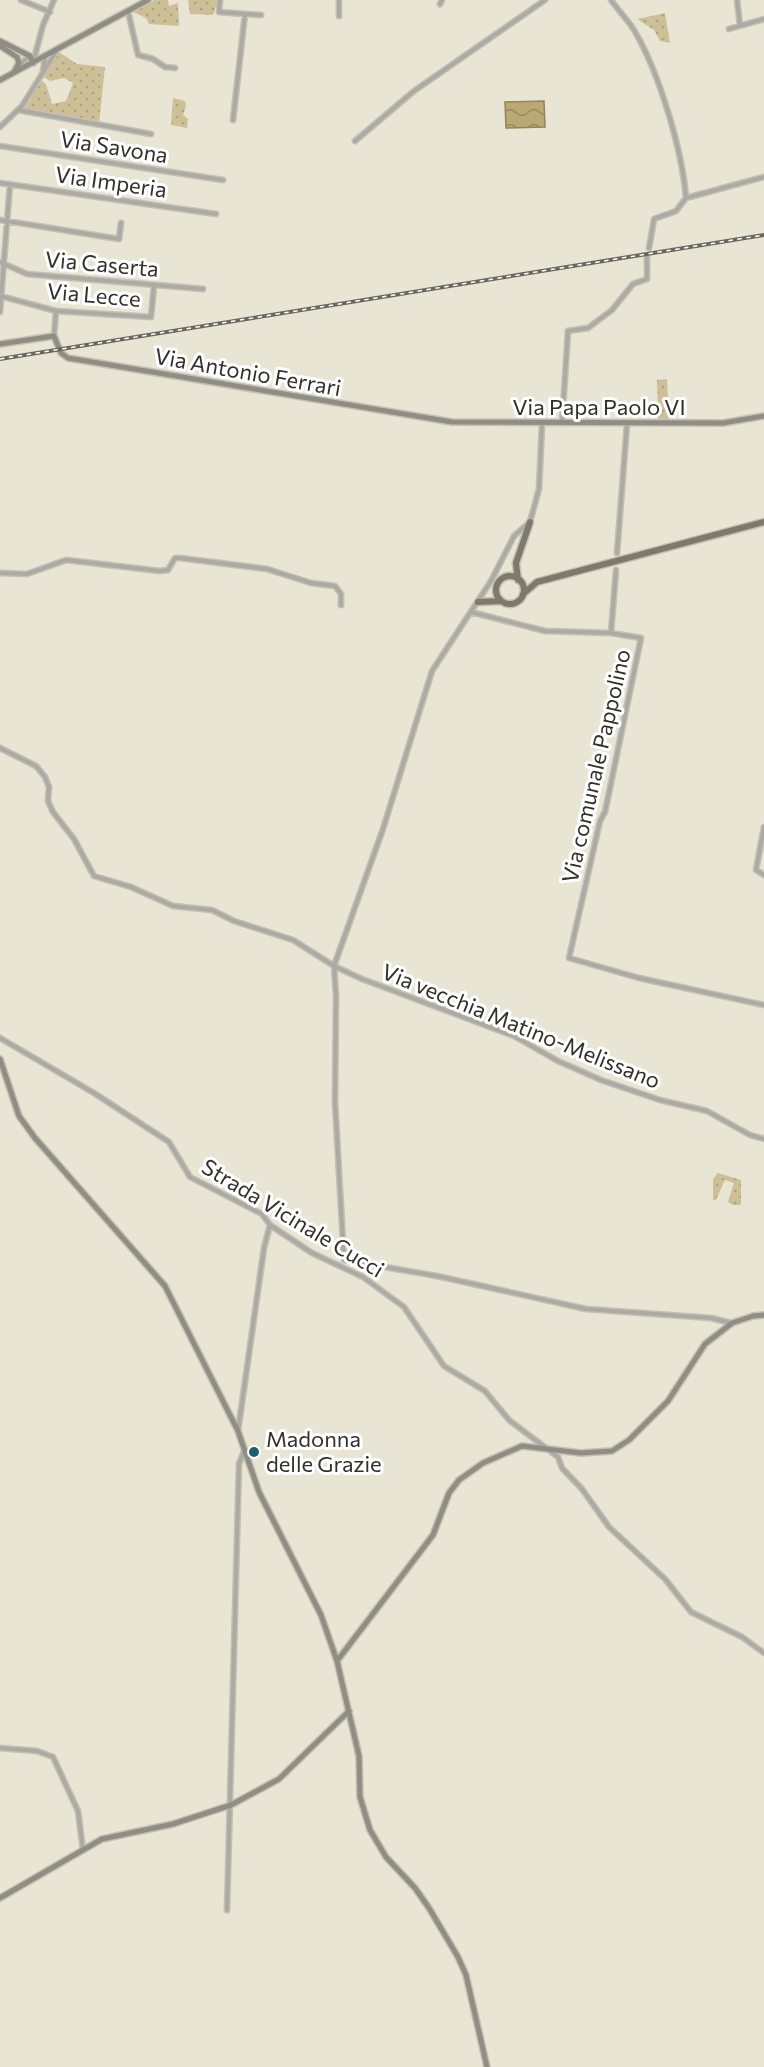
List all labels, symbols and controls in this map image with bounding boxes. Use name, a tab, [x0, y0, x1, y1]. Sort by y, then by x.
street label: Via Savona	[58, 125, 170, 168]
street label: Via Imperia	[54, 160, 169, 203]
street label: Via Caserta	[44, 245, 160, 282]
street label: Via Lecce	[46, 277, 142, 312]
street label: Via Antonio Ferrari	[153, 342, 343, 401]
street label: Via Papa Paolo VI	[512, 393, 686, 420]
street label: Via comunale Pappolino	[555, 646, 636, 885]
street label: Via vecchia Matino-Melissano	[378, 957, 664, 1094]
street label: Strada Vicinale Cucci	[197, 1152, 389, 1283]
place label: Madonna delle Grazie	[266, 1425, 382, 1477]
marker: Madonna delle Grazie	[247, 1445, 261, 1459]

